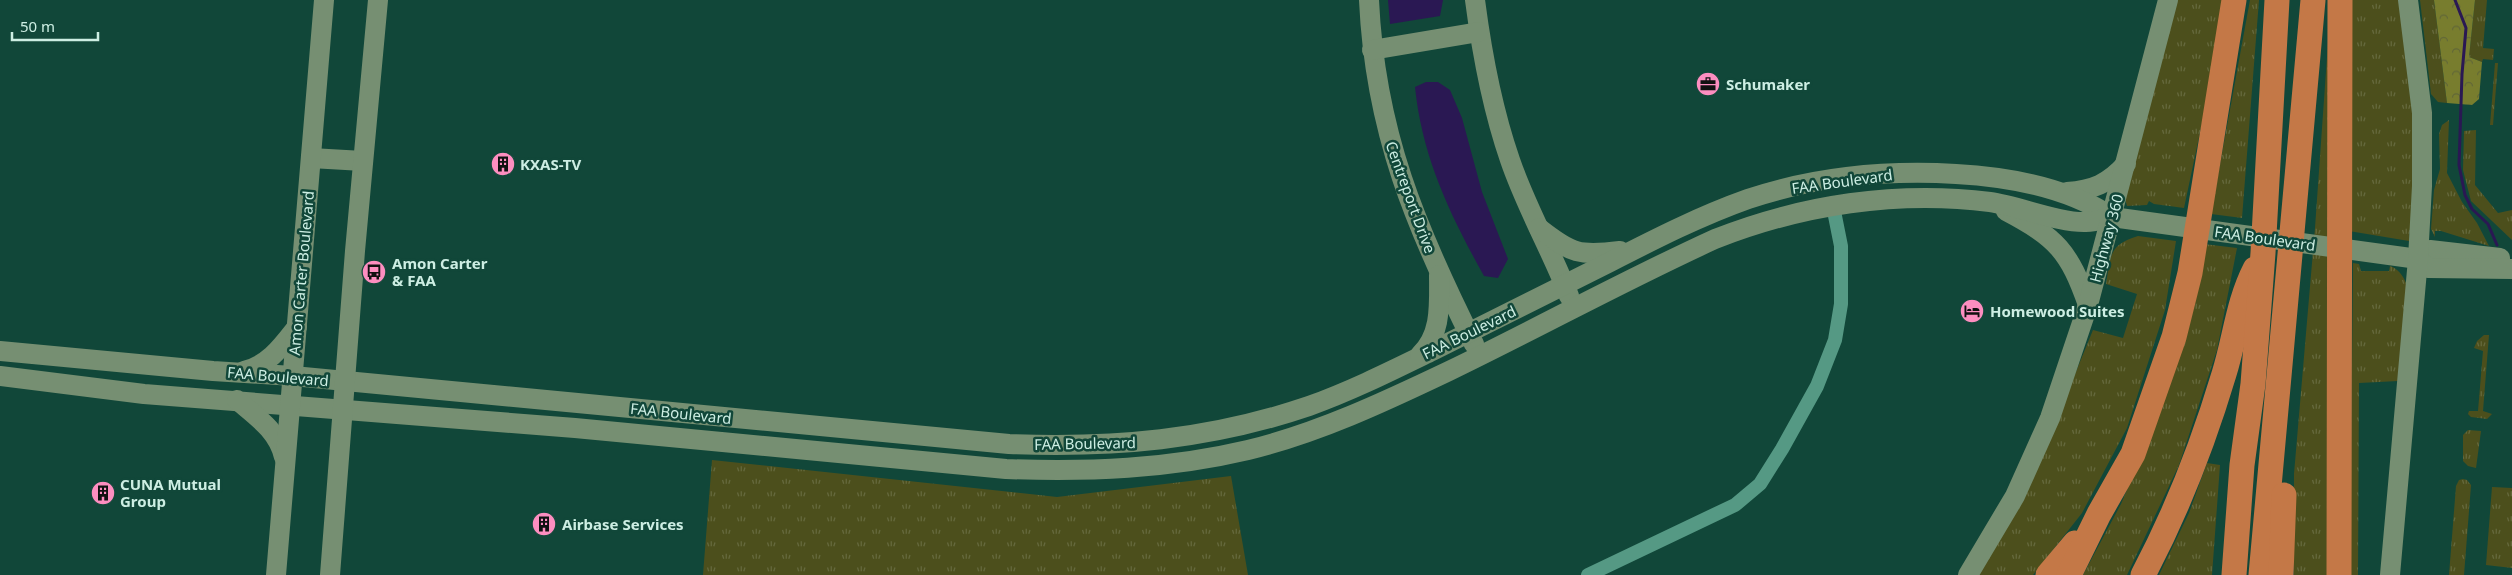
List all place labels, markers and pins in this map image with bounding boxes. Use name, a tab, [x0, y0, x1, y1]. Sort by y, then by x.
office icon: Schumaker	[1695, 71, 1721, 97]
place label: Schumaker	[1726, 74, 1810, 94]
building icon: KXAS-TV	[490, 151, 516, 177]
place label: KXAS-TV	[520, 154, 582, 174]
place label: Amon Carter & FAA	[392, 253, 488, 290]
bus stop icon: Amon Carter & FAA	[361, 259, 387, 285]
hotel icon: Homewood Suites	[1959, 298, 1985, 324]
place label: Homewood Suites	[1990, 301, 2125, 321]
place label: CUNA Mutual Group	[120, 474, 221, 511]
building icon: CUNA Mutual Group	[90, 480, 116, 506]
building icon: Airbase Services	[531, 511, 557, 537]
place label: Airbase Services	[562, 514, 684, 534]

